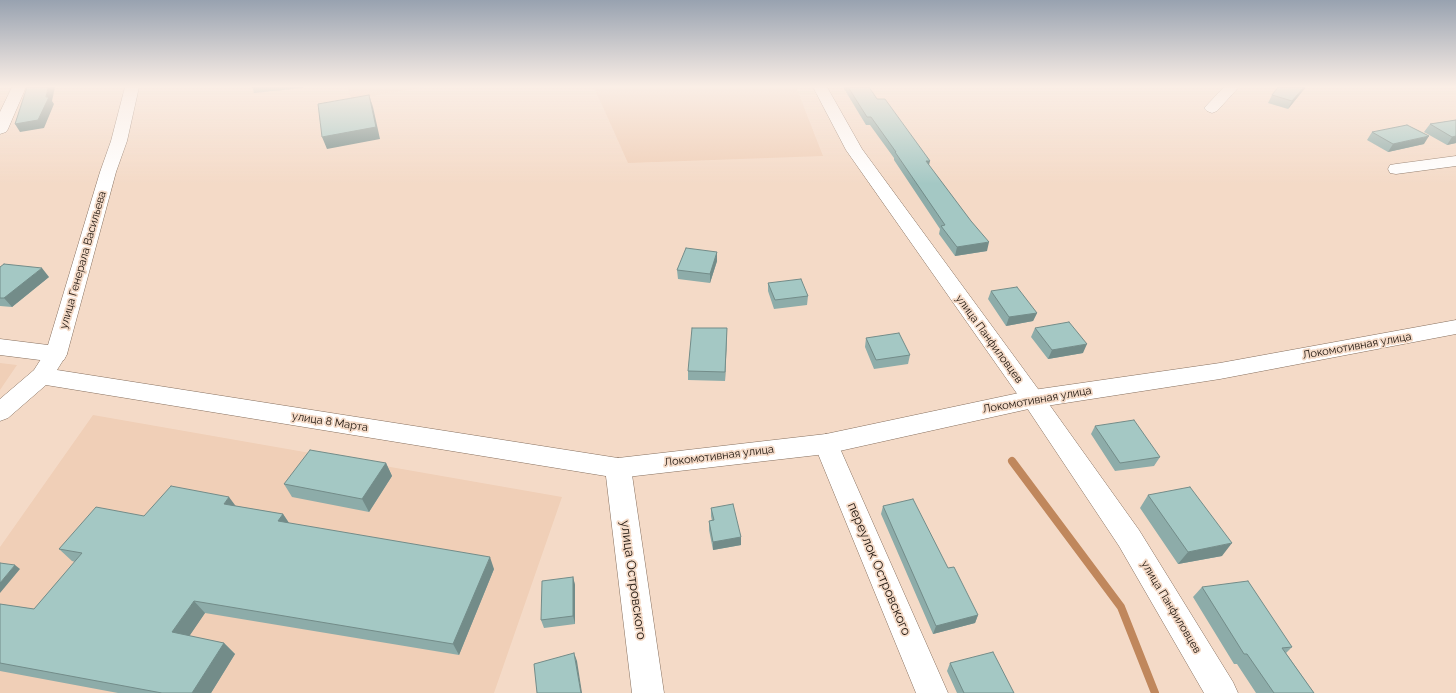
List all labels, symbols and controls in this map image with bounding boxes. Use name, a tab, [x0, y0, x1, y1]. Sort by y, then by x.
street label: улица Генерала Васильева	[57, 190, 109, 330]
street label: улица Панфиловцев	[953, 292, 1025, 386]
street label: Локомотивная улица	[1301, 330, 1413, 362]
street label: Локомотивная улица	[981, 384, 1093, 416]
street label: улица 8 Марта	[291, 409, 369, 435]
street label: Локомотивная улица	[663, 443, 775, 469]
street label: переулок Островского	[844, 500, 914, 638]
street label: улица Островского	[617, 519, 649, 641]
street label: улица Панфиловцев	[1138, 558, 1204, 656]

